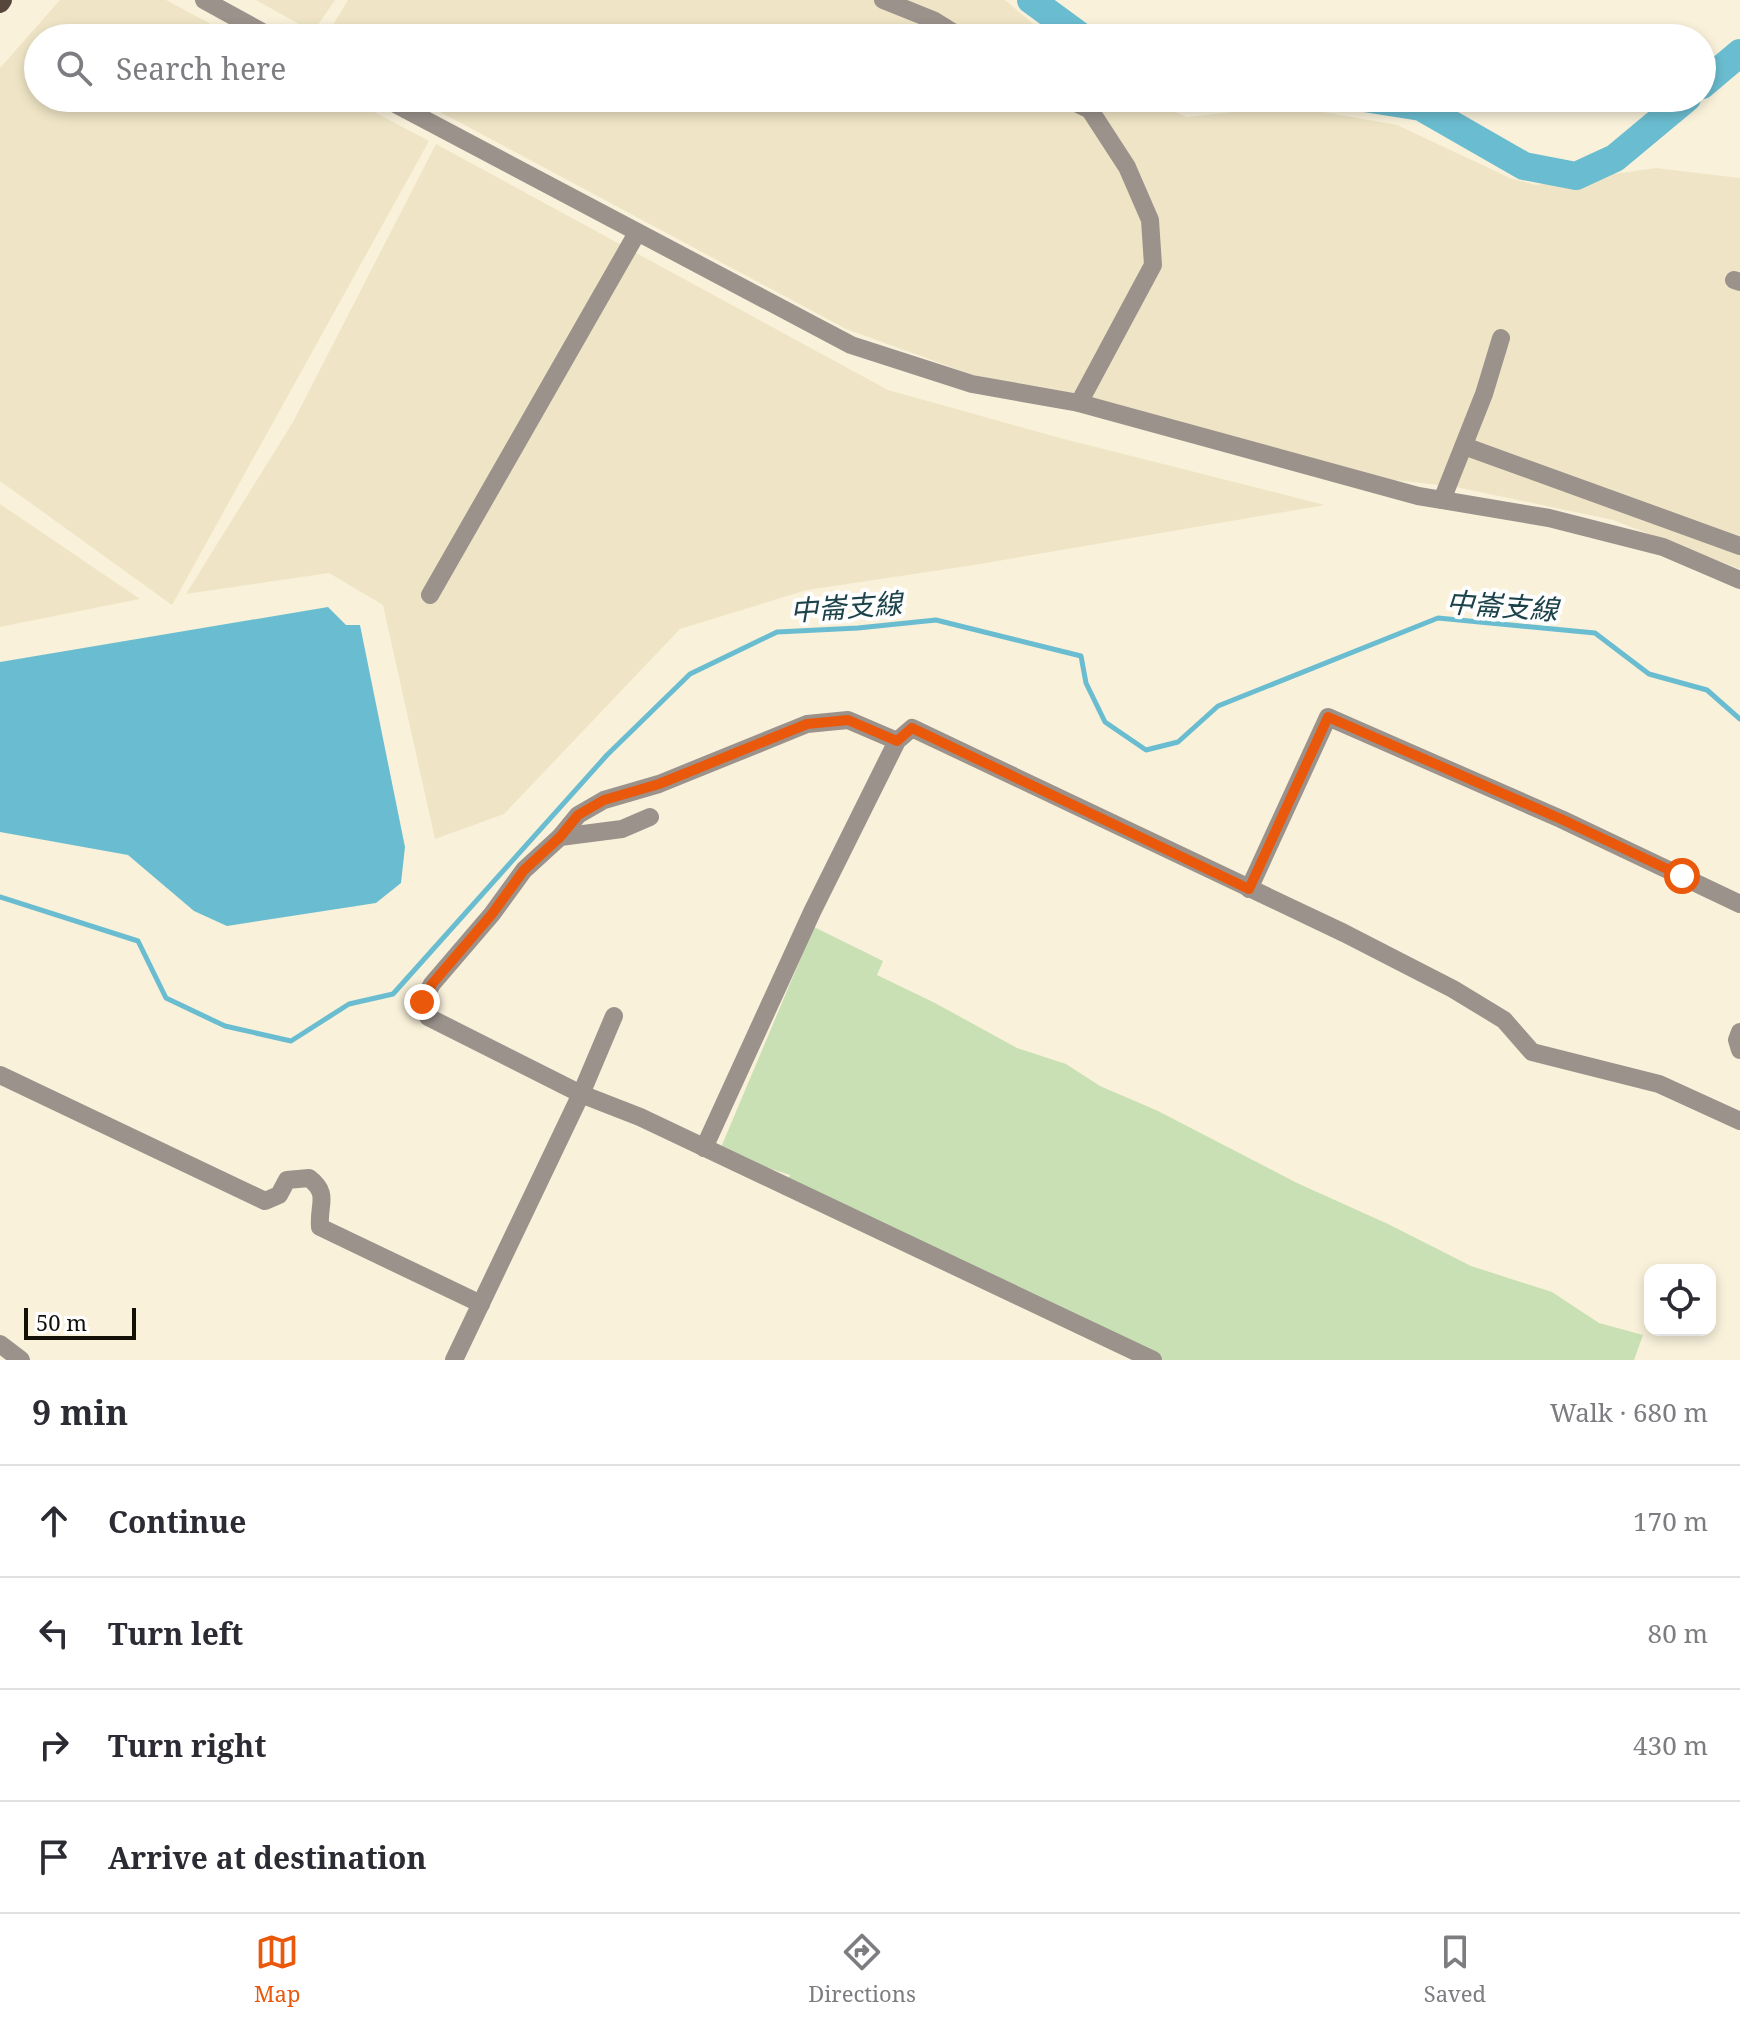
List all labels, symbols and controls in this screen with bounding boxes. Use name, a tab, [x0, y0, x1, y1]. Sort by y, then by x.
search box	[24, 24, 1716, 112]
icon: search	[52, 46, 96, 90]
text: Search here	[116, 48, 286, 89]
water label: 中崙支線	[1445, 582, 1562, 628]
water label: 中崙支線	[789, 583, 906, 629]
route start	[1664, 858, 1700, 894]
route end	[404, 984, 440, 1020]
map controls	[1644, 1264, 1716, 1336]
button: locate	[1644, 1264, 1716, 1336]
scale bar	[24, 1304, 136, 1340]
text: 50 m	[36, 1307, 87, 1337]
text: 9 min	[32, 1389, 128, 1435]
text: Walk · 680 m	[1550, 1394, 1708, 1430]
icon: ahead	[32, 1499, 76, 1543]
text: Continue	[108, 1501, 246, 1542]
text: 170 m	[1633, 1503, 1708, 1539]
icon: left	[32, 1611, 76, 1655]
text: Turn left	[108, 1613, 243, 1654]
text: 80 m	[1648, 1615, 1708, 1651]
icon: right	[32, 1723, 76, 1767]
text: Turn right	[108, 1725, 266, 1766]
text: 430 m	[1633, 1727, 1708, 1763]
icon: arrive	[32, 1835, 76, 1879]
text: Arrive at destination	[108, 1837, 427, 1878]
tab: Map	[254, 1930, 300, 2008]
tab: Directions	[808, 1930, 916, 2008]
tab: Saved	[1424, 1930, 1486, 2008]

